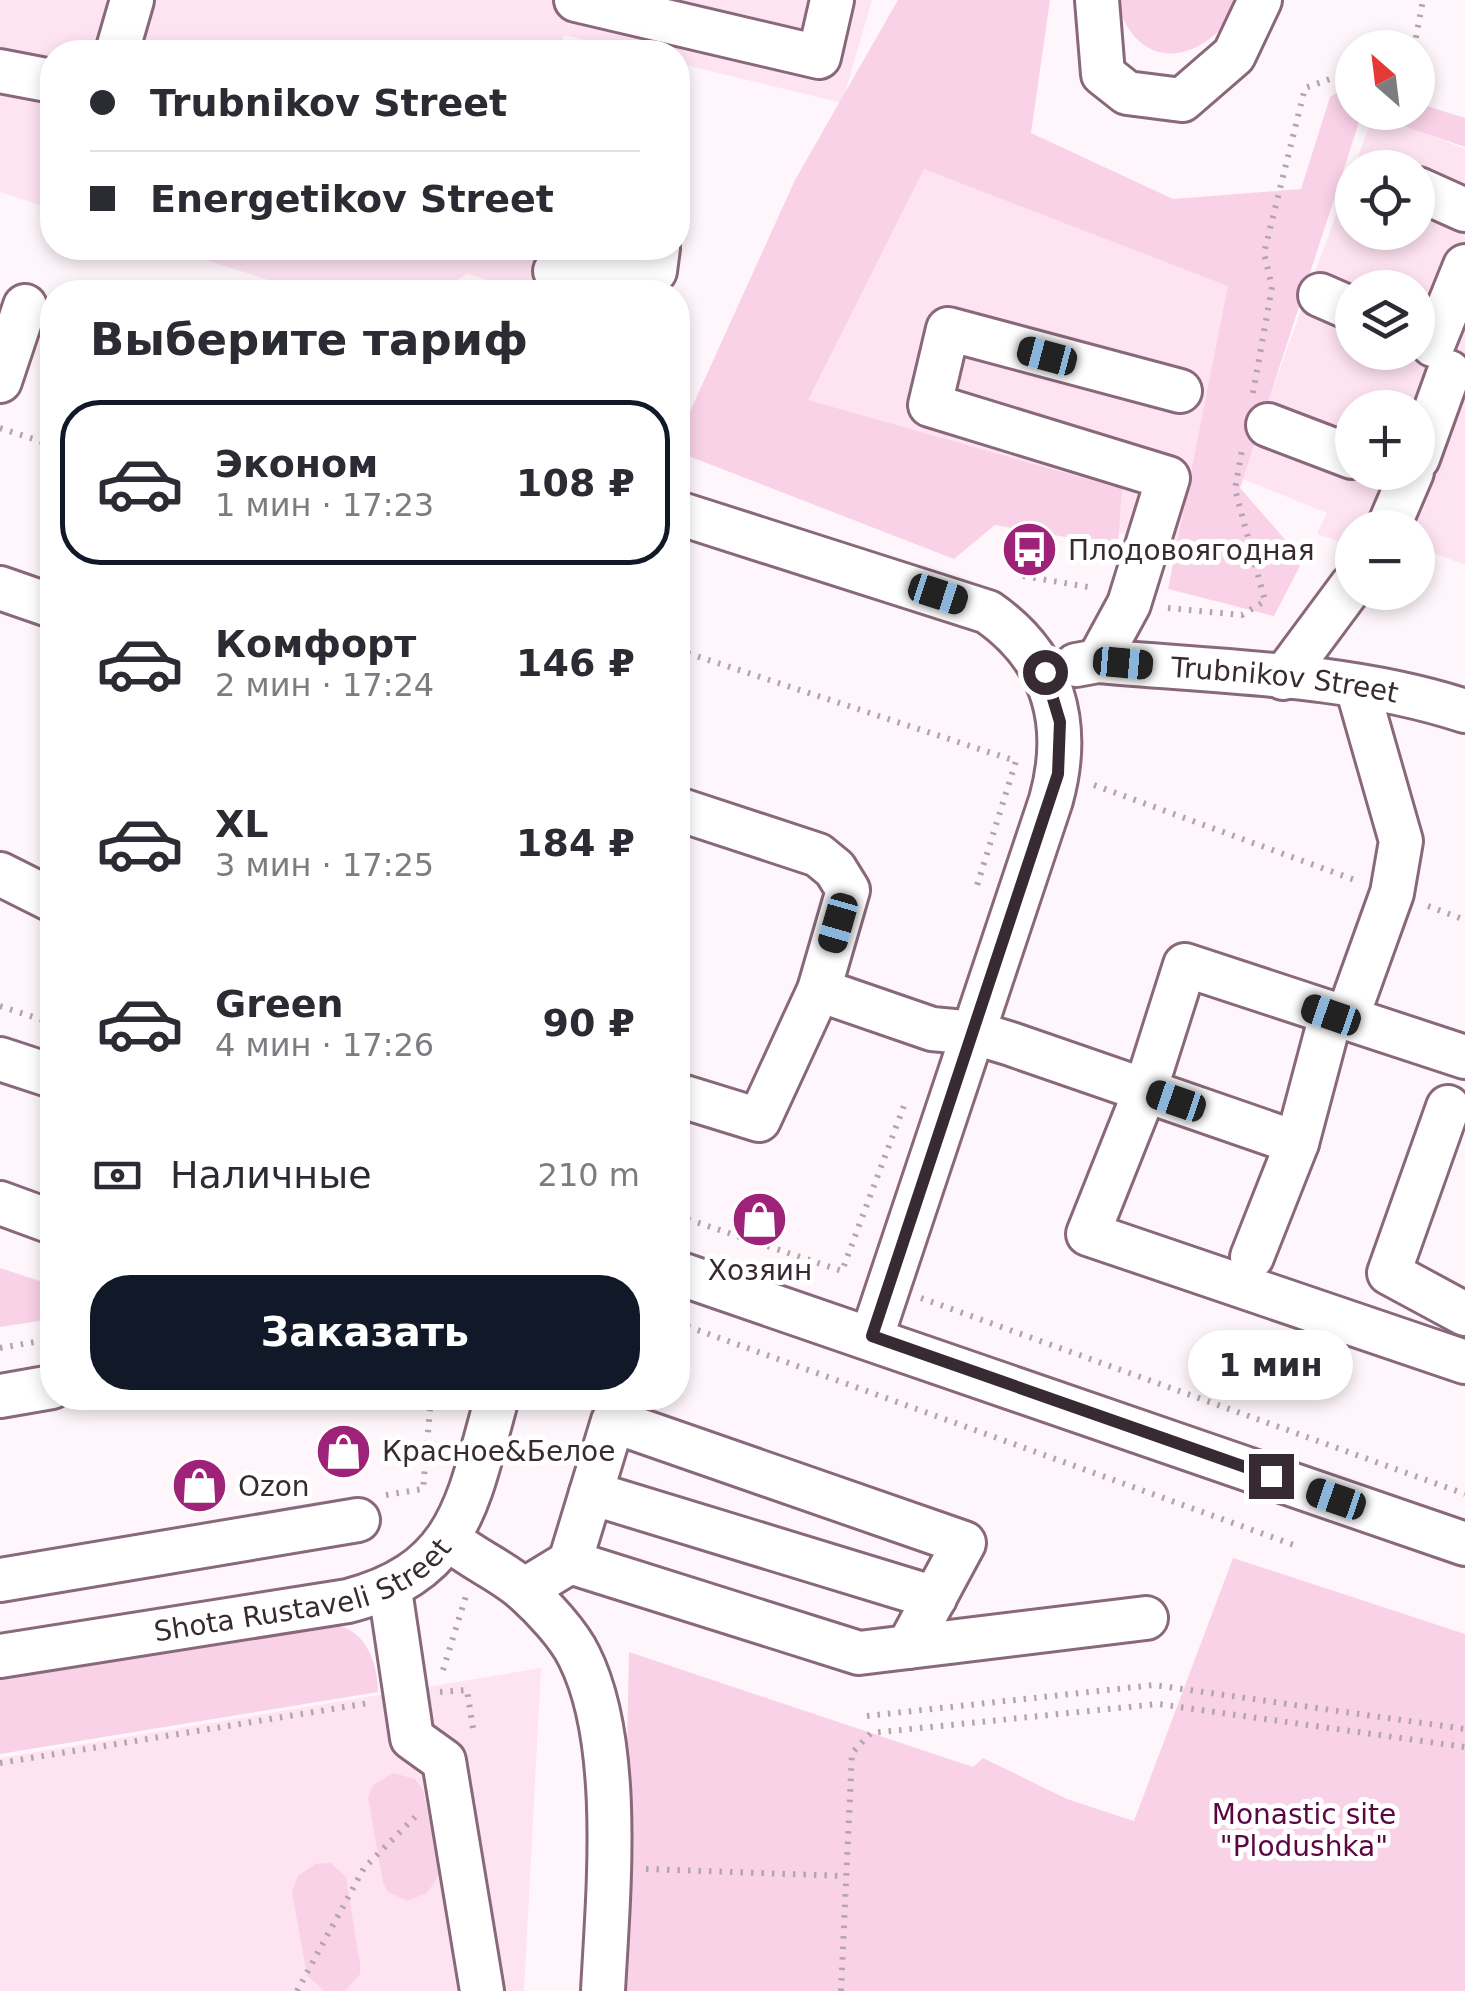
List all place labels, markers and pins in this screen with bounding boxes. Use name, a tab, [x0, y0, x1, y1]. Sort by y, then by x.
bus stop icon: Плодовоягодная	[999, 520, 1059, 580]
place label: Плодовоягодная	[1068, 534, 1315, 567]
shop icon: Хозяин	[730, 1189, 790, 1249]
place label: Хозяин	[708, 1254, 812, 1287]
shop icon: Красное&Белое	[313, 1421, 373, 1481]
place label: Красное&Белое	[382, 1435, 615, 1468]
shop icon: Ozon	[169, 1456, 229, 1516]
place label: Ozon	[238, 1470, 310, 1503]

